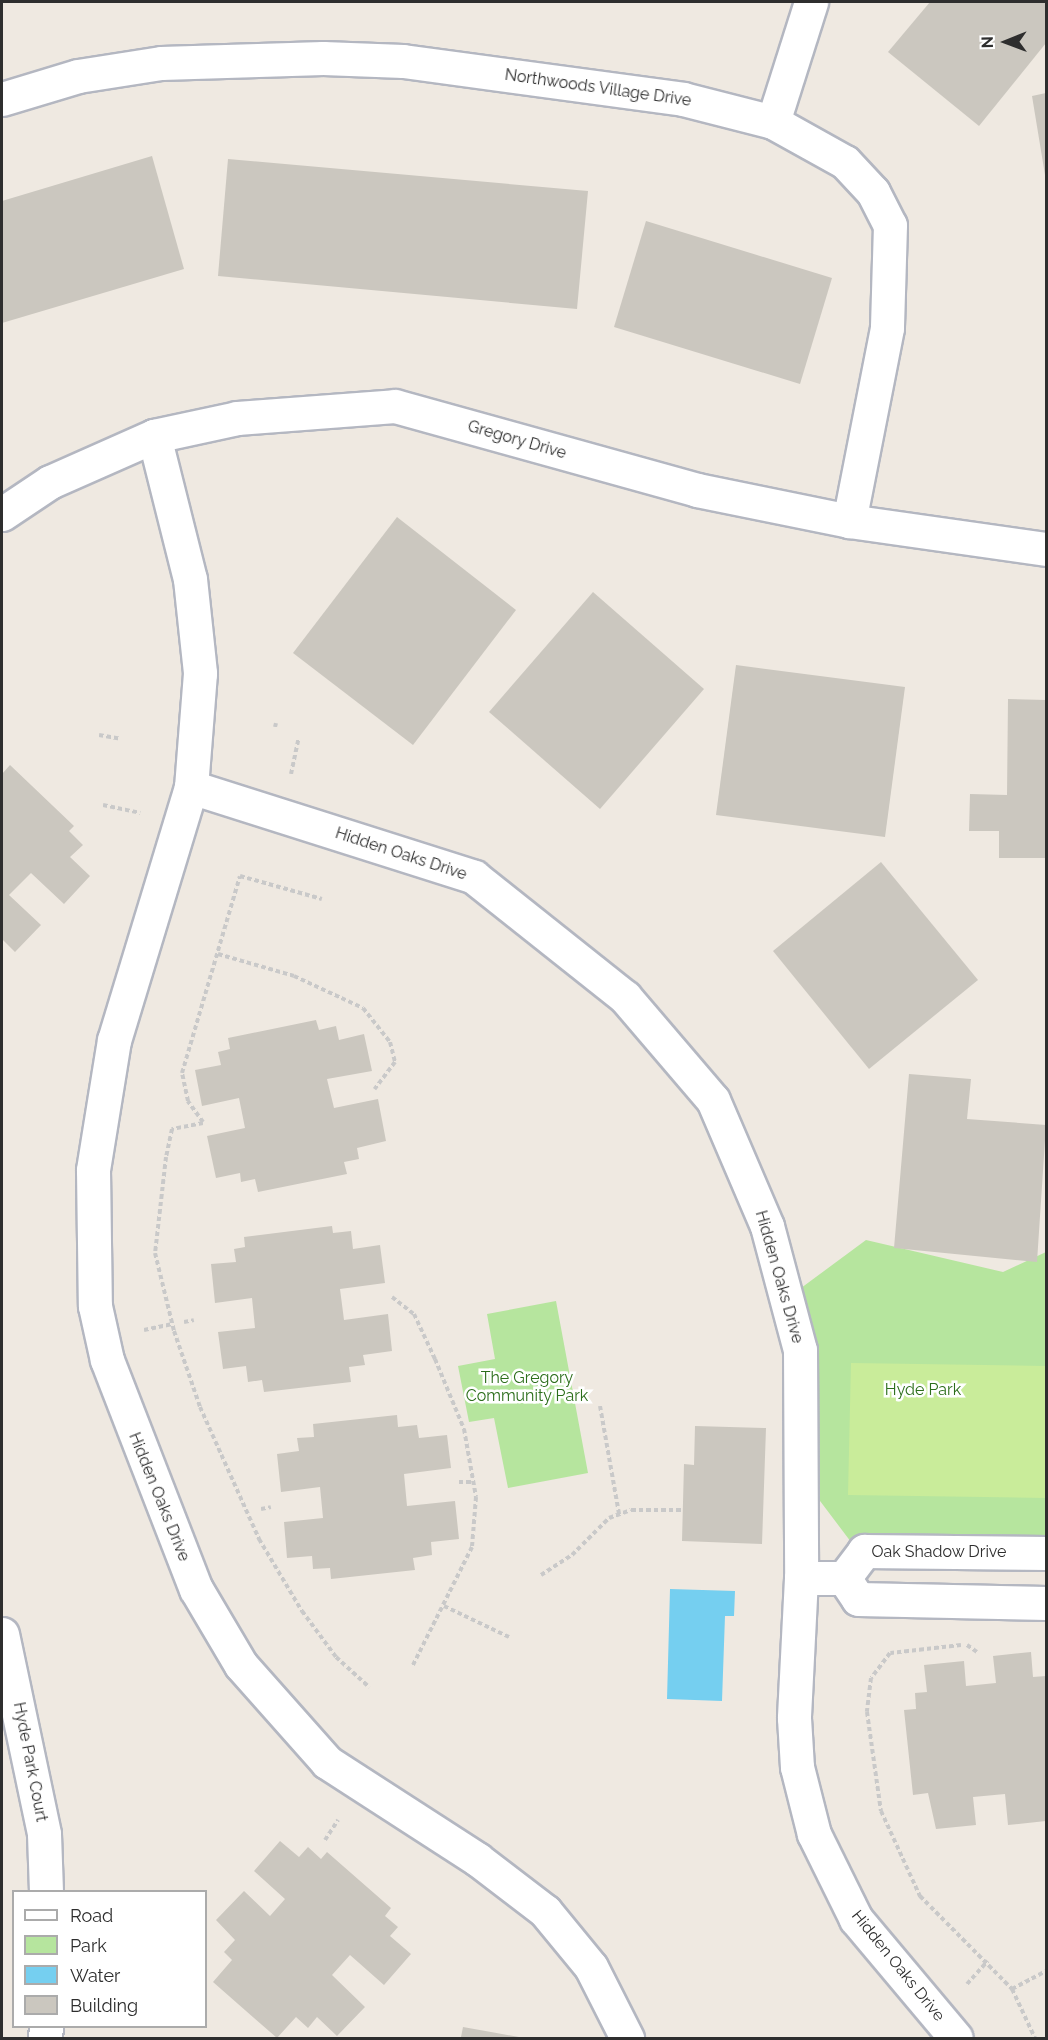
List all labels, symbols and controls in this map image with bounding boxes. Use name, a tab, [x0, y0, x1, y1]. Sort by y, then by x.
north arrow	[976, 12, 1036, 72]
text: N	[978, 36, 997, 49]
street label: Northwoods Village Drive	[503, 65, 693, 111]
street label: Gregory Drive	[465, 417, 569, 463]
street label: Hidden Oaks Drive	[333, 824, 469, 884]
street label: Hidden Oaks Drive	[751, 1208, 807, 1346]
park label: The Gregory Community Park	[465, 1368, 589, 1406]
park label: Hyde Park	[885, 1380, 961, 1400]
street label: Hidden Oaks Drive	[124, 1430, 194, 1564]
street label: Oak Shadow Drive	[871, 1542, 1007, 1562]
street label: Hyde Park Court	[9, 1701, 51, 1823]
legend	[12, 1890, 207, 2028]
text: Road	[70, 1905, 113, 1926]
street label: Hidden Oaks Drive	[847, 1907, 949, 2025]
text: Park	[70, 1935, 107, 1956]
text: Water	[70, 1965, 120, 1986]
text: Building	[70, 1995, 138, 2016]

